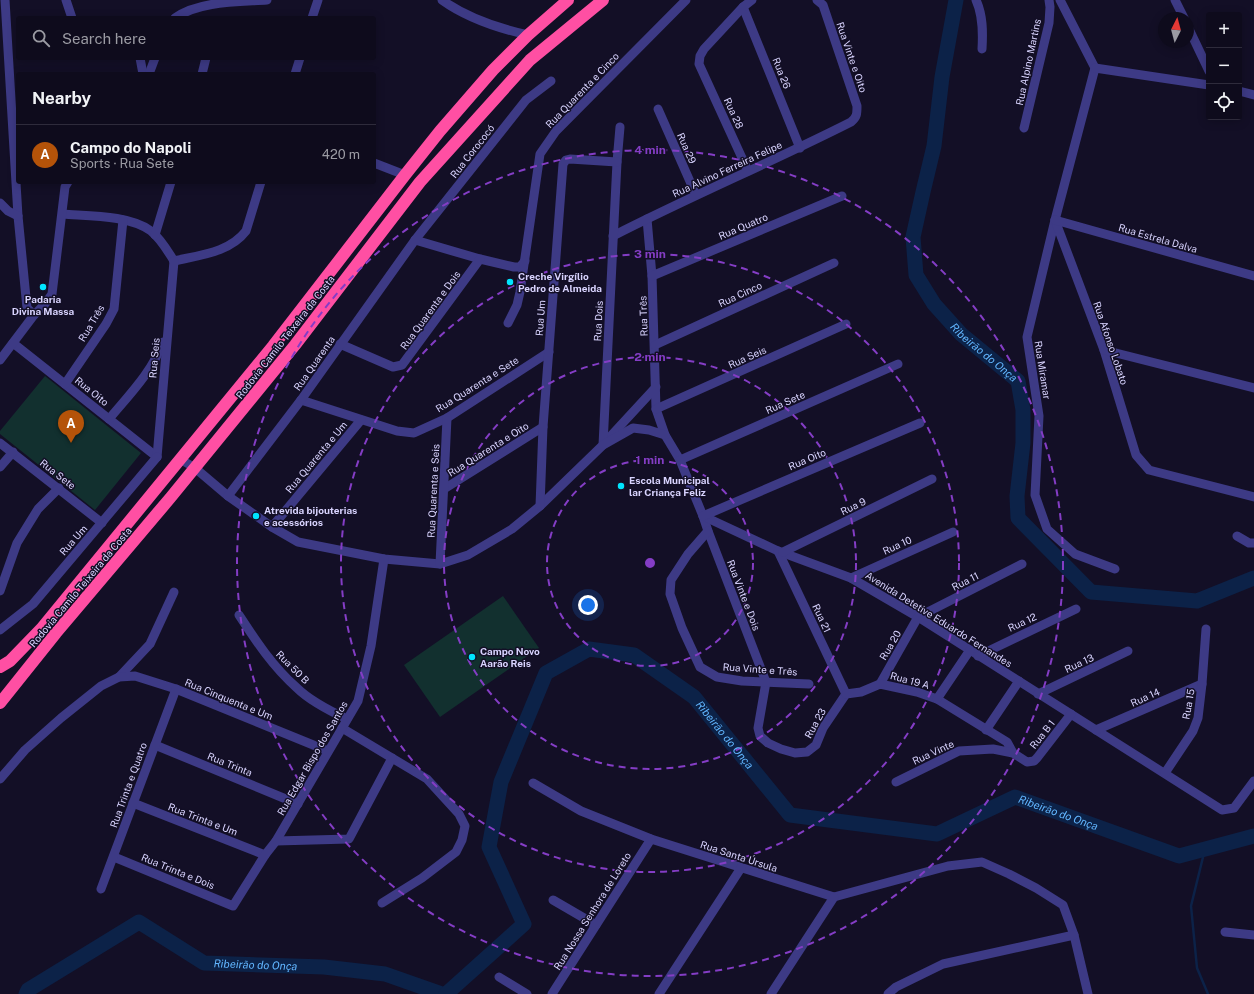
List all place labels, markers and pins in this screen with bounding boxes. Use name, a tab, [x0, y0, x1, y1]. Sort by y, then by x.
place label: Creche Virgílio Pedro de Almeida	[518, 270, 602, 294]
marker: Creche Virgílio Pedro de Almeida	[505, 277, 515, 287]
marker: Padaria Divina Massa	[38, 282, 48, 292]
place label: Padaria Divina Massa	[12, 293, 75, 317]
pin: A	[58, 410, 84, 443]
place label: Escola Municipal lar Criança Feliz	[629, 474, 710, 498]
marker: Escola Municipal lar Criança Feliz	[616, 481, 626, 491]
place label: Atrevida bijouterias e acessórios	[264, 504, 357, 528]
marker: Atrevida bijouterias e acessórios	[251, 511, 261, 521]
centre of rings	[643, 556, 657, 570]
place label: Campo Novo Aarão Reis	[480, 645, 540, 669]
marker: Campo Novo Aarão Reis	[467, 652, 477, 662]

